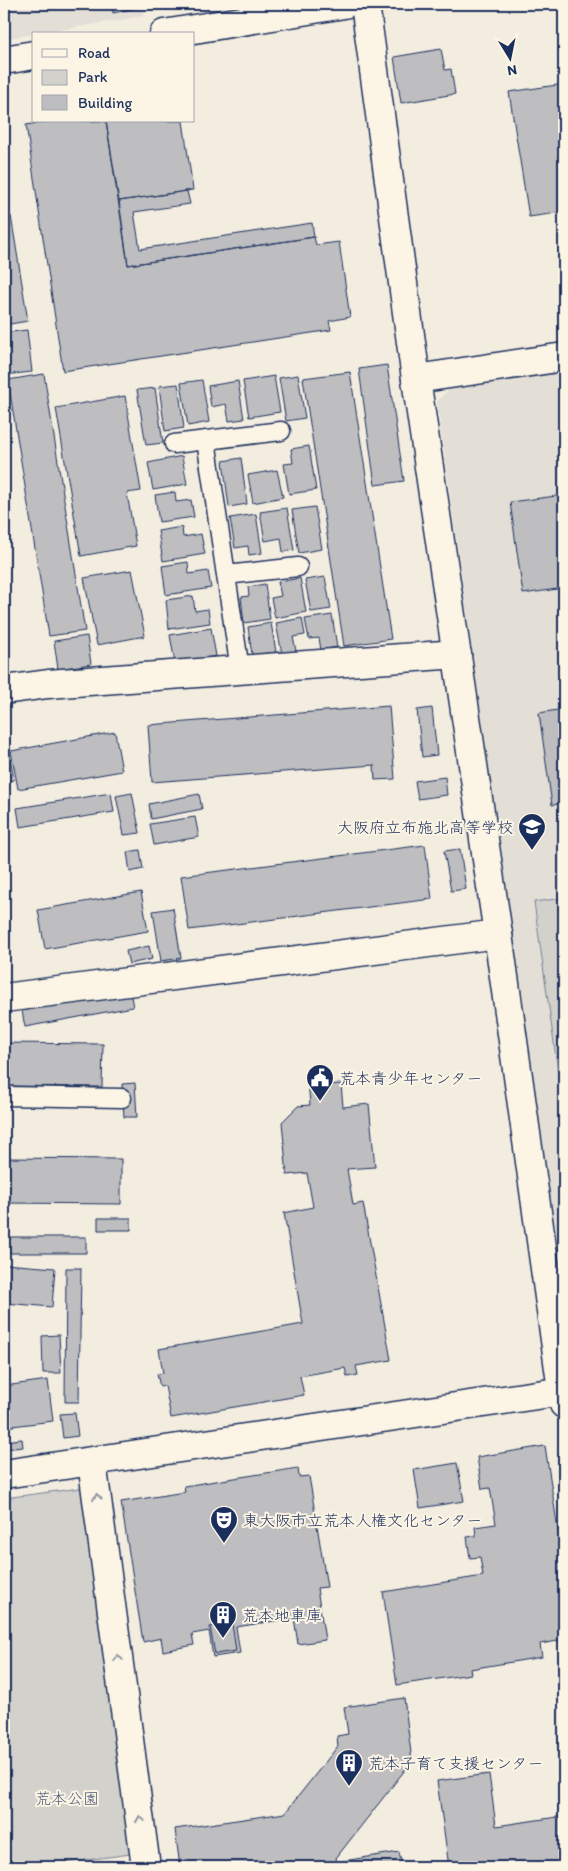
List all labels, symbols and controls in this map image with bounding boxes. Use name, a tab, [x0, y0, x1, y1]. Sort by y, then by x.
legend	[32, 32, 195, 122]
north arrow	[486, 32, 536, 82]
text: Road	[78, 44, 111, 62]
text: N	[506, 61, 518, 80]
text: Park	[78, 68, 108, 86]
text: Building	[78, 94, 132, 112]
school or university icon: 大阪府立布施北高等学校	[517, 812, 547, 851]
place label: 大阪府立布施北高等学校	[337, 818, 513, 837]
public building icon: 荒本青少年センター	[305, 1063, 335, 1102]
place label: 荒本青少年センター	[339, 1069, 482, 1088]
one-way arrow	[92, 1492, 103, 1500]
theatre icon: 東大阪市立荒本人権文化センター	[209, 1505, 239, 1544]
place label: 東大阪市立荒本人権文化センター	[243, 1511, 482, 1530]
building icon: 荒本地車庫	[208, 1600, 238, 1639]
place label: 荒本地車庫	[242, 1606, 322, 1625]
one-way arrow	[113, 1653, 124, 1661]
building icon: 荒本子育て支援センター	[334, 1748, 364, 1787]
place label: 荒本子育て支援センター	[368, 1754, 543, 1773]
park label: 荒本公園	[35, 1789, 99, 1808]
one-way arrow	[135, 1815, 145, 1823]

